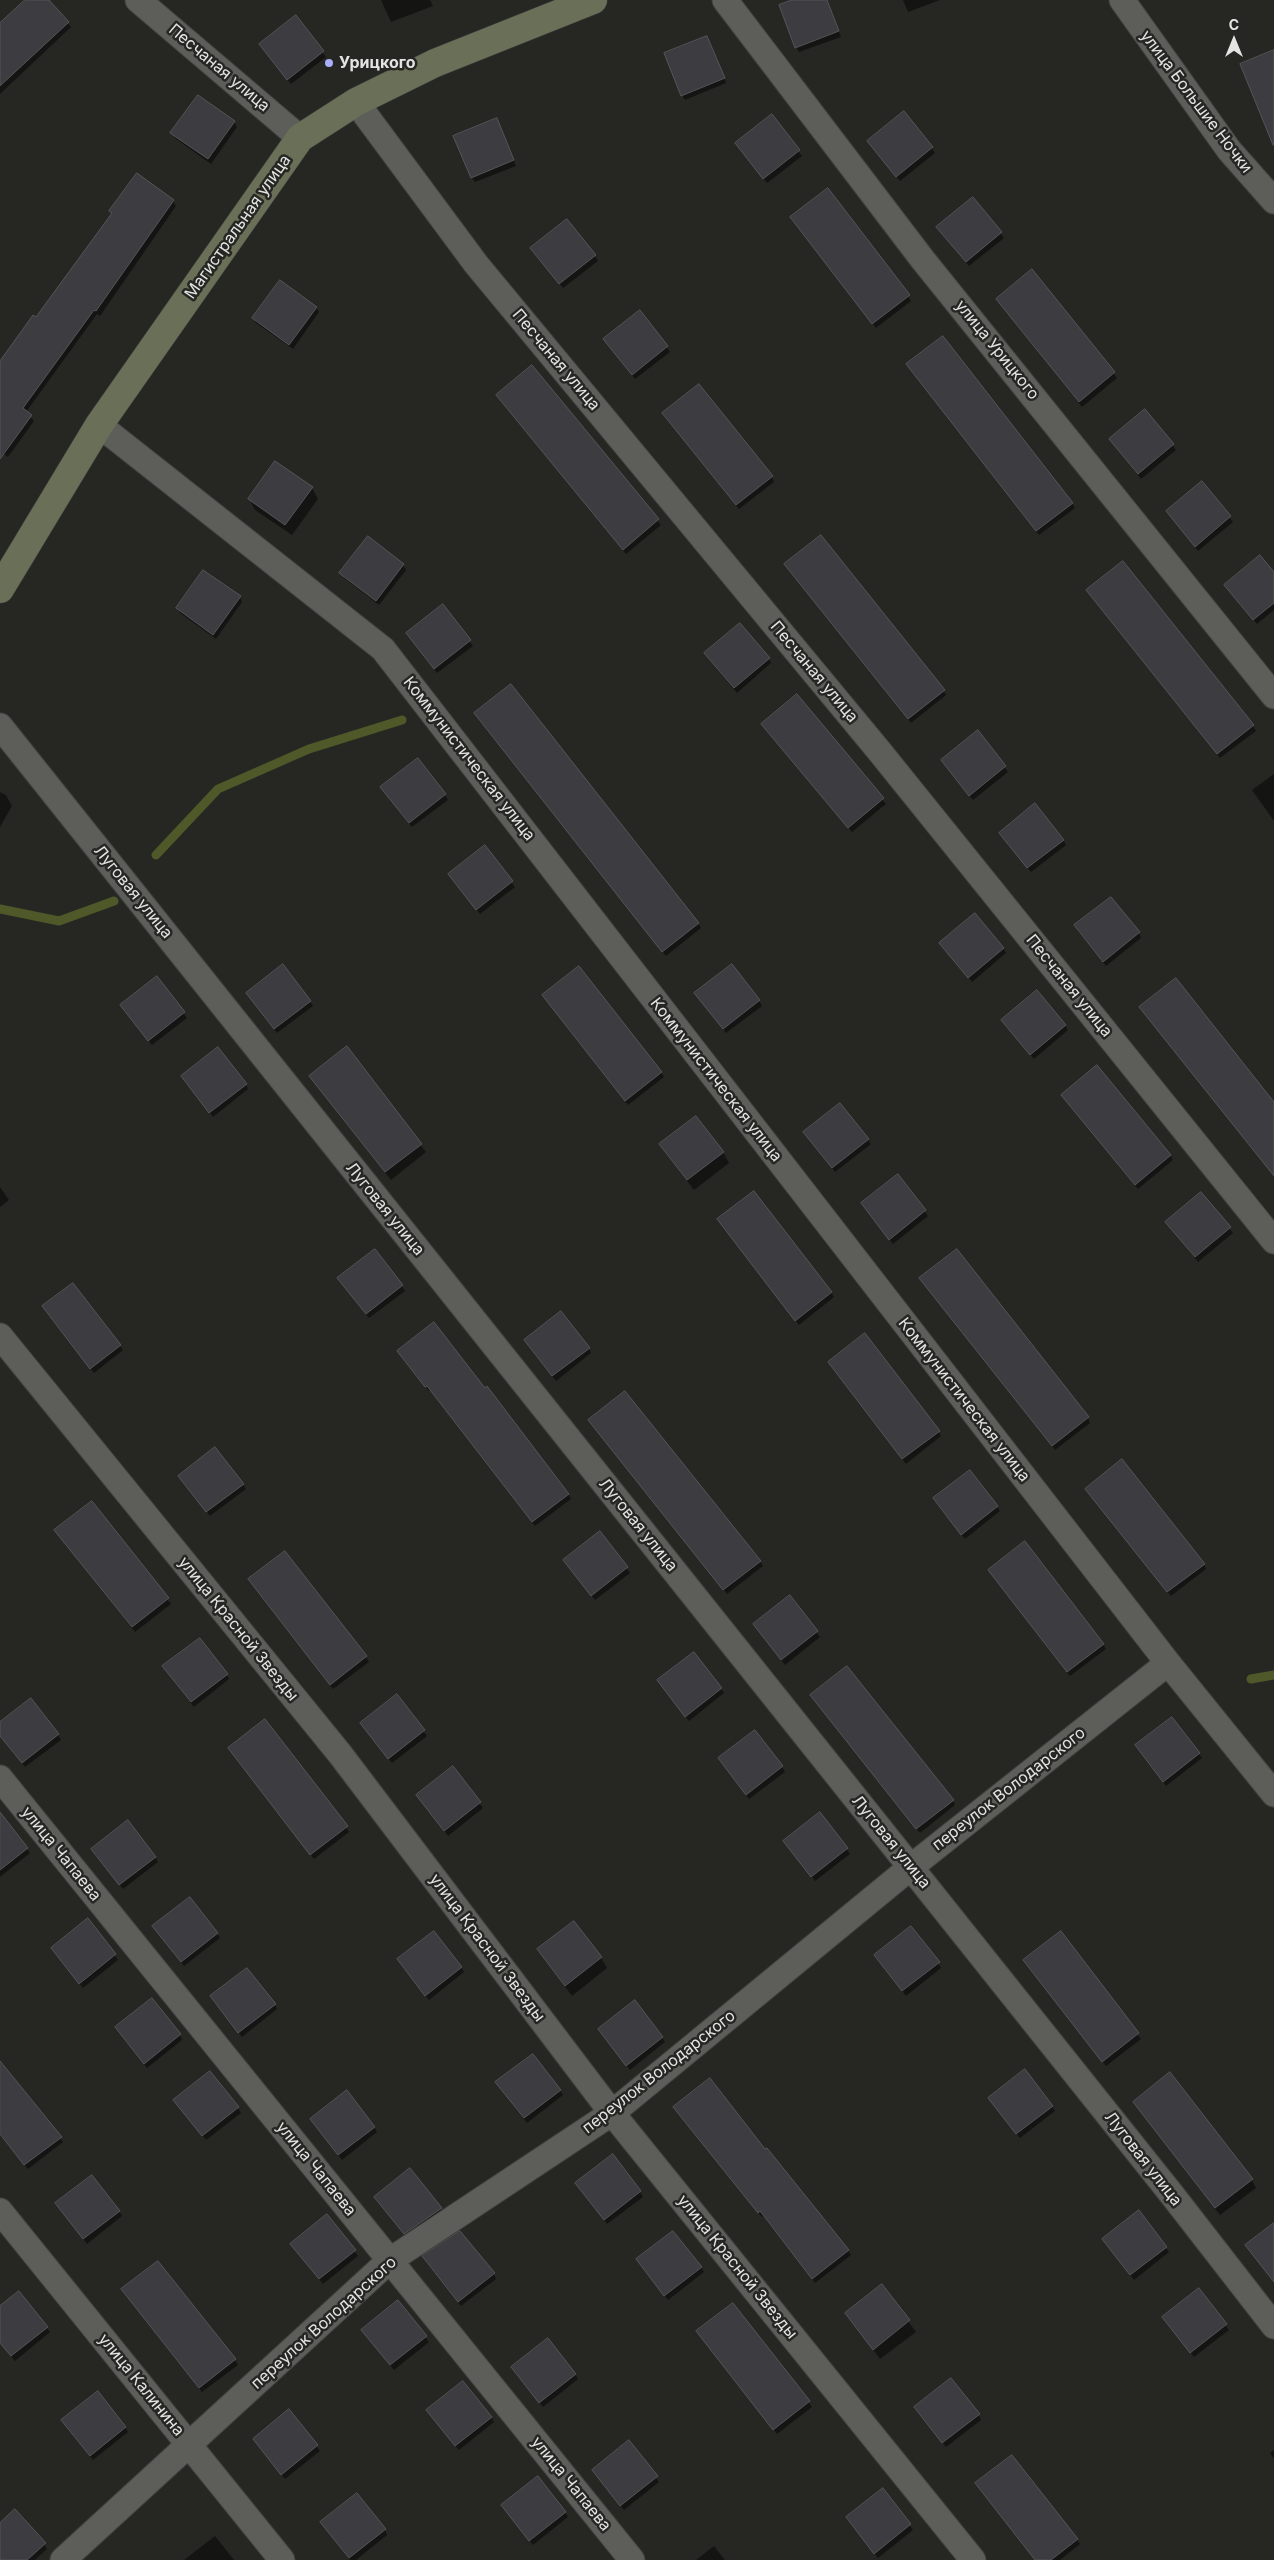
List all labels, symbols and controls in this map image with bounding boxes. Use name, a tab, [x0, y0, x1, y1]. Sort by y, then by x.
north arrow	[1209, 15, 1259, 65]
text: С	[1229, 16, 1239, 33]
street label: Песчаная улица	[165, 20, 273, 116]
street label: улица Большие Ночки	[1136, 27, 1256, 177]
place label: Урицкого	[339, 53, 415, 73]
marker: Урицкого	[323, 57, 335, 69]
street label: Магистральная улица	[181, 151, 295, 303]
street label: улица Урицкого	[951, 296, 1043, 404]
street label: Песчаная улица	[508, 306, 604, 414]
street label: Песчаная улица	[766, 618, 862, 726]
street label: Коммунистическая улица	[399, 673, 539, 845]
street label: Луговая улица	[90, 842, 176, 942]
street label: Песчаная улица	[1022, 931, 1116, 1041]
street label: Коммунистическая улица	[646, 994, 786, 1166]
street label: Луговая улица	[342, 1159, 428, 1259]
street label: Коммунистическая улица	[894, 1314, 1034, 1486]
street label: Луговая улица	[595, 1475, 681, 1575]
street label: улица Красной Звезды	[174, 1553, 302, 1705]
street label: переулок Володарского	[929, 1723, 1089, 1855]
street label: Луговая улица	[848, 1792, 934, 1892]
street label: улица Чапаева	[17, 1803, 105, 1905]
street label: улица Красной Звезды	[425, 1870, 549, 2026]
street label: переулок Володарского	[579, 2006, 739, 2138]
street label: Луговая улица	[1100, 2108, 1186, 2210]
street label: улица Чапаева	[272, 2118, 360, 2220]
street label: улица Красной Звезды	[673, 2191, 801, 2343]
street label: переулок Володарского	[247, 2253, 401, 2393]
street label: улица Калинина	[94, 2330, 188, 2440]
street label: улица Чапаева	[527, 2433, 615, 2535]

